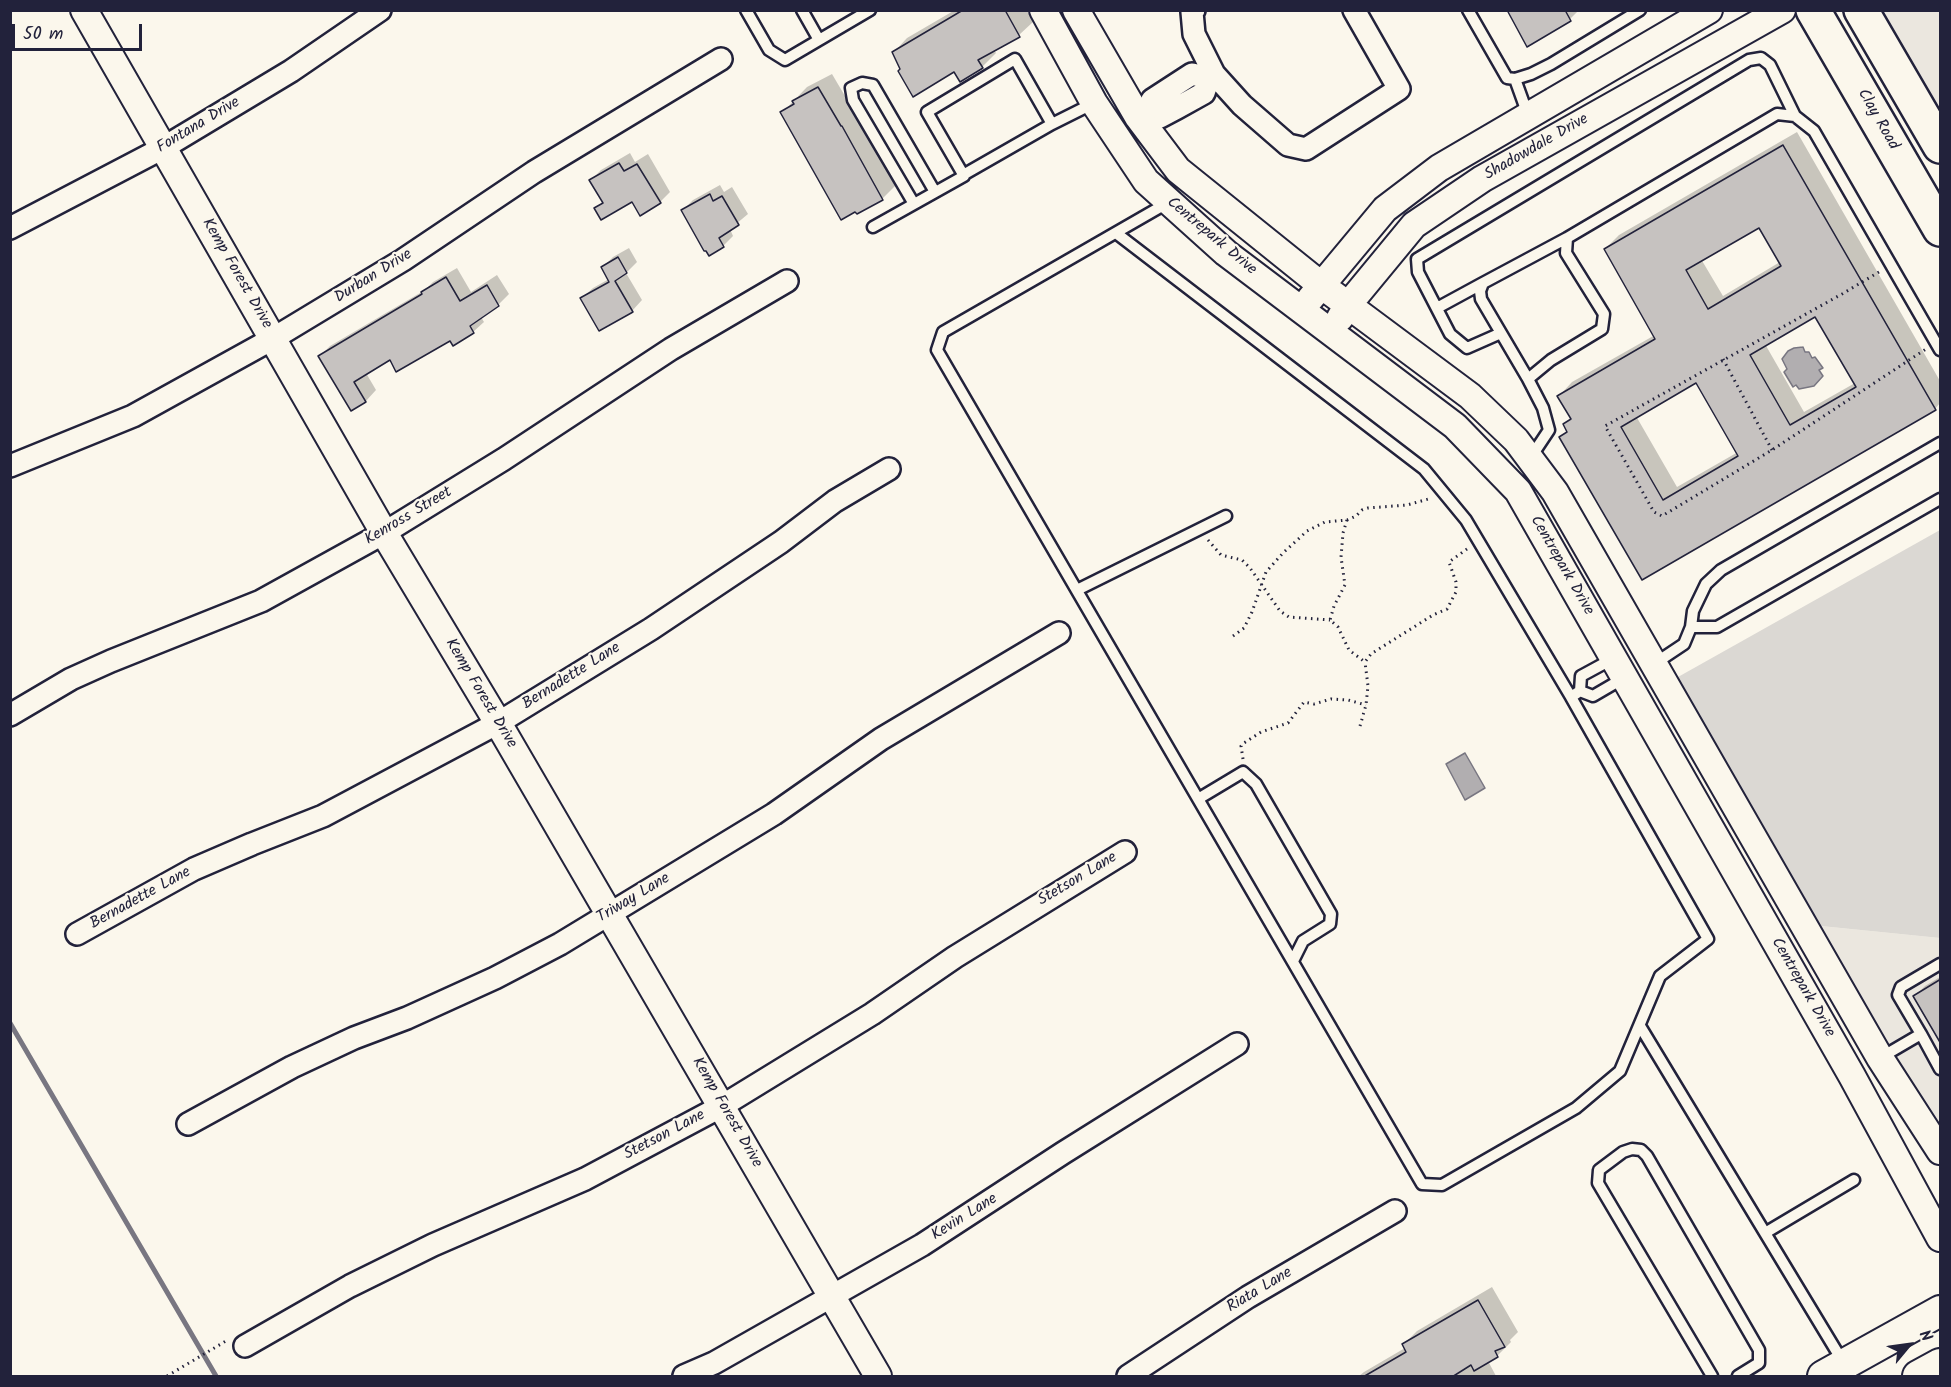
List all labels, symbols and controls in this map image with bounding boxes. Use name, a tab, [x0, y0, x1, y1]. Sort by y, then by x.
scale bar	[15, 12, 146, 50]
text: 50 m	[23, 20, 63, 49]
street label: Clay Road	[1852, 86, 1902, 154]
street label: Fontana Drive	[154, 94, 244, 158]
street label: Shadowdale Drive	[1482, 110, 1592, 186]
street label: Centrepark Drive	[1162, 194, 1260, 280]
street label: Kemp Forest Drive	[197, 215, 275, 333]
street label: Durban Drive	[332, 246, 416, 308]
street label: Kenross Street	[362, 483, 456, 551]
street label: Centrepark Drive	[1525, 513, 1597, 619]
street label: Kemp Forest Drive	[440, 636, 520, 752]
street label: Bernadette Lane	[519, 639, 625, 715]
street label: Stetson Lane	[1035, 849, 1121, 911]
street label: Bernadette Lane	[87, 863, 195, 935]
street label: Triway Lane	[594, 870, 674, 928]
street label: Centrepark Drive	[1766, 935, 1838, 1041]
street label: Kemp Forest Drive	[687, 1054, 765, 1172]
street label: Stetson Lane	[621, 1107, 709, 1165]
street label: Kevin Lane	[928, 1190, 1002, 1246]
street label: Riata Lane	[1224, 1264, 1296, 1318]
north arrow	[1879, 1315, 1939, 1375]
text: N	[1912, 1326, 1939, 1347]

